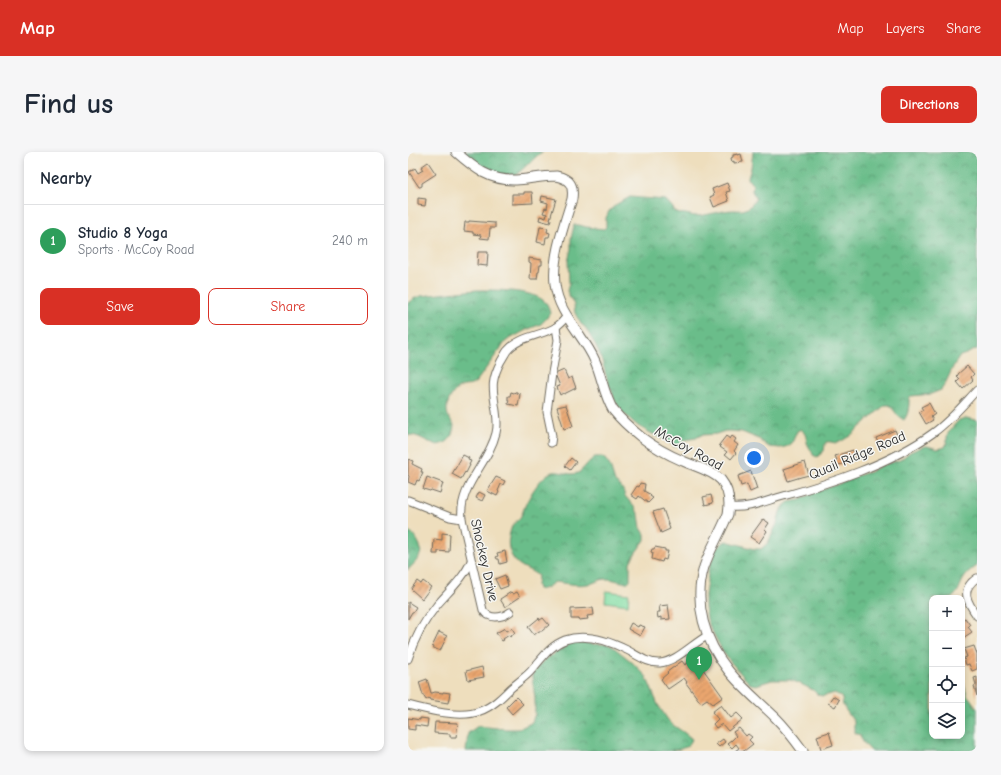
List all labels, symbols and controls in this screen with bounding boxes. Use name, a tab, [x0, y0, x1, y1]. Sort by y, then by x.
text: Map	[20, 17, 55, 39]
text: Map	[837, 20, 864, 37]
text: Layers	[886, 20, 924, 37]
text: Share	[946, 20, 981, 37]
button: Directions	[881, 86, 977, 123]
text: Find us	[24, 88, 113, 120]
text: Nearby	[40, 169, 91, 188]
text: Studio 8 Yoga	[78, 224, 168, 242]
text: 1	[50, 233, 56, 248]
text: 240 m	[332, 233, 368, 248]
text: Sports · McCoy Road	[78, 242, 194, 257]
button: Save	[40, 288, 200, 325]
button: Share	[208, 288, 368, 325]
street label: McCoy Road	[652, 423, 726, 474]
street label: Quail Ridge Road	[806, 427, 908, 484]
your location	[744, 448, 764, 468]
street label: Shockey Drive	[467, 517, 502, 603]
map controls	[929, 595, 965, 739]
button: +	[929, 595, 965, 631]
button: −	[929, 631, 965, 667]
pin: 1	[686, 647, 712, 680]
button: locate	[929, 667, 965, 703]
button: layers	[929, 703, 965, 739]

